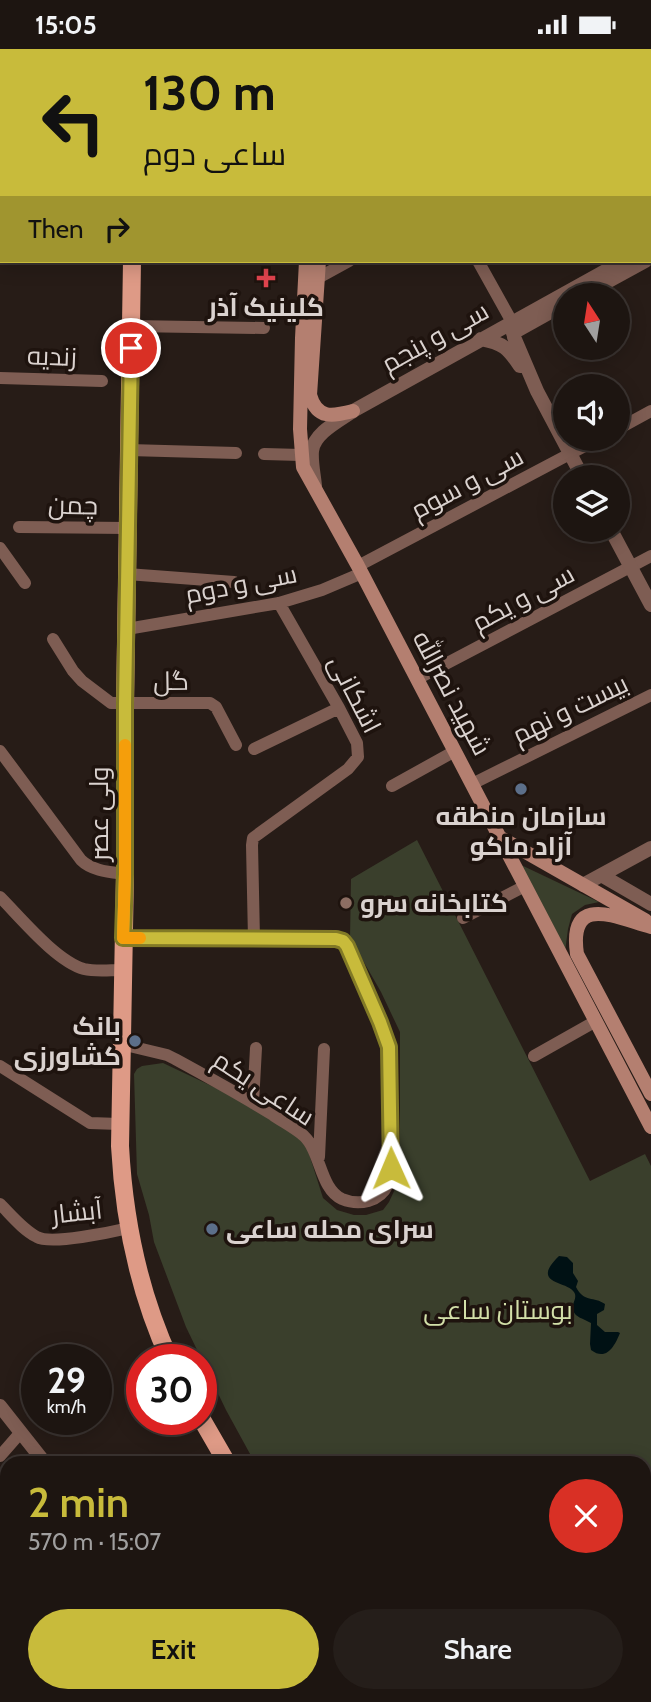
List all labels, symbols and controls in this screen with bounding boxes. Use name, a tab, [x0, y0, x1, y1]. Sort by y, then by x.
text: 15:05	[35, 9, 97, 41]
text: 130 m	[143, 63, 276, 122]
icon: left	[28, 77, 119, 168]
text: ساعی دوم	[143, 134, 286, 173]
icon: right	[98, 210, 136, 248]
text: Then	[28, 213, 84, 245]
marker: کلینیک آذر	[256, 268, 276, 288]
north arrow	[553, 283, 630, 361]
map controls	[553, 283, 630, 542]
place label: کلینیک آذر	[207, 291, 324, 323]
street label: سی و پنجم	[376, 294, 495, 381]
pin	[101, 318, 161, 378]
icon: arrive	[112, 329, 150, 367]
street label: زندیه	[27, 339, 77, 373]
button: sound	[553, 374, 630, 451]
street label: سی و سوم	[405, 440, 530, 528]
button: layers	[553, 465, 630, 542]
street label: چمن	[48, 489, 98, 522]
street label: سی و دوم	[182, 557, 300, 612]
street label: سی و یکم	[466, 558, 581, 640]
street label: شهید نصرالله	[406, 625, 499, 761]
street label: اشکانی	[322, 650, 388, 738]
street label: گل	[153, 665, 189, 697]
street label: بیست و نهم	[507, 667, 634, 753]
street label: ولی عصر	[83, 767, 115, 863]
marker: سازمان منطقه آزاد ماکو	[513, 781, 529, 797]
place label: سازمان منطقه آزاد ماکو	[435, 800, 607, 862]
place label: کتابخانه سرو	[360, 887, 508, 919]
marker: کتابخانه سرو	[338, 895, 354, 911]
place label: بانک کشاورزی	[14, 1010, 121, 1072]
marker: بانک کشاورزی	[127, 1033, 143, 1049]
street label: ساعی یکم	[206, 1043, 321, 1134]
position arrow	[354, 1131, 428, 1205]
street label: آبشار	[48, 1193, 104, 1231]
place label: سرای محله ساعی	[226, 1213, 434, 1245]
marker: سرای محله ساعی	[204, 1221, 220, 1237]
park label: بوستان ساعی	[423, 1294, 573, 1326]
speed limit sign: 30	[126, 1344, 217, 1435]
text: 29	[47, 1359, 86, 1402]
text: km/h	[47, 1396, 86, 1418]
text: 2 min	[28, 1476, 129, 1528]
button: close	[549, 1479, 623, 1553]
text: 570 m · 15:07	[28, 1528, 161, 1556]
button: Exit	[28, 1609, 319, 1689]
button: Share	[333, 1609, 623, 1689]

